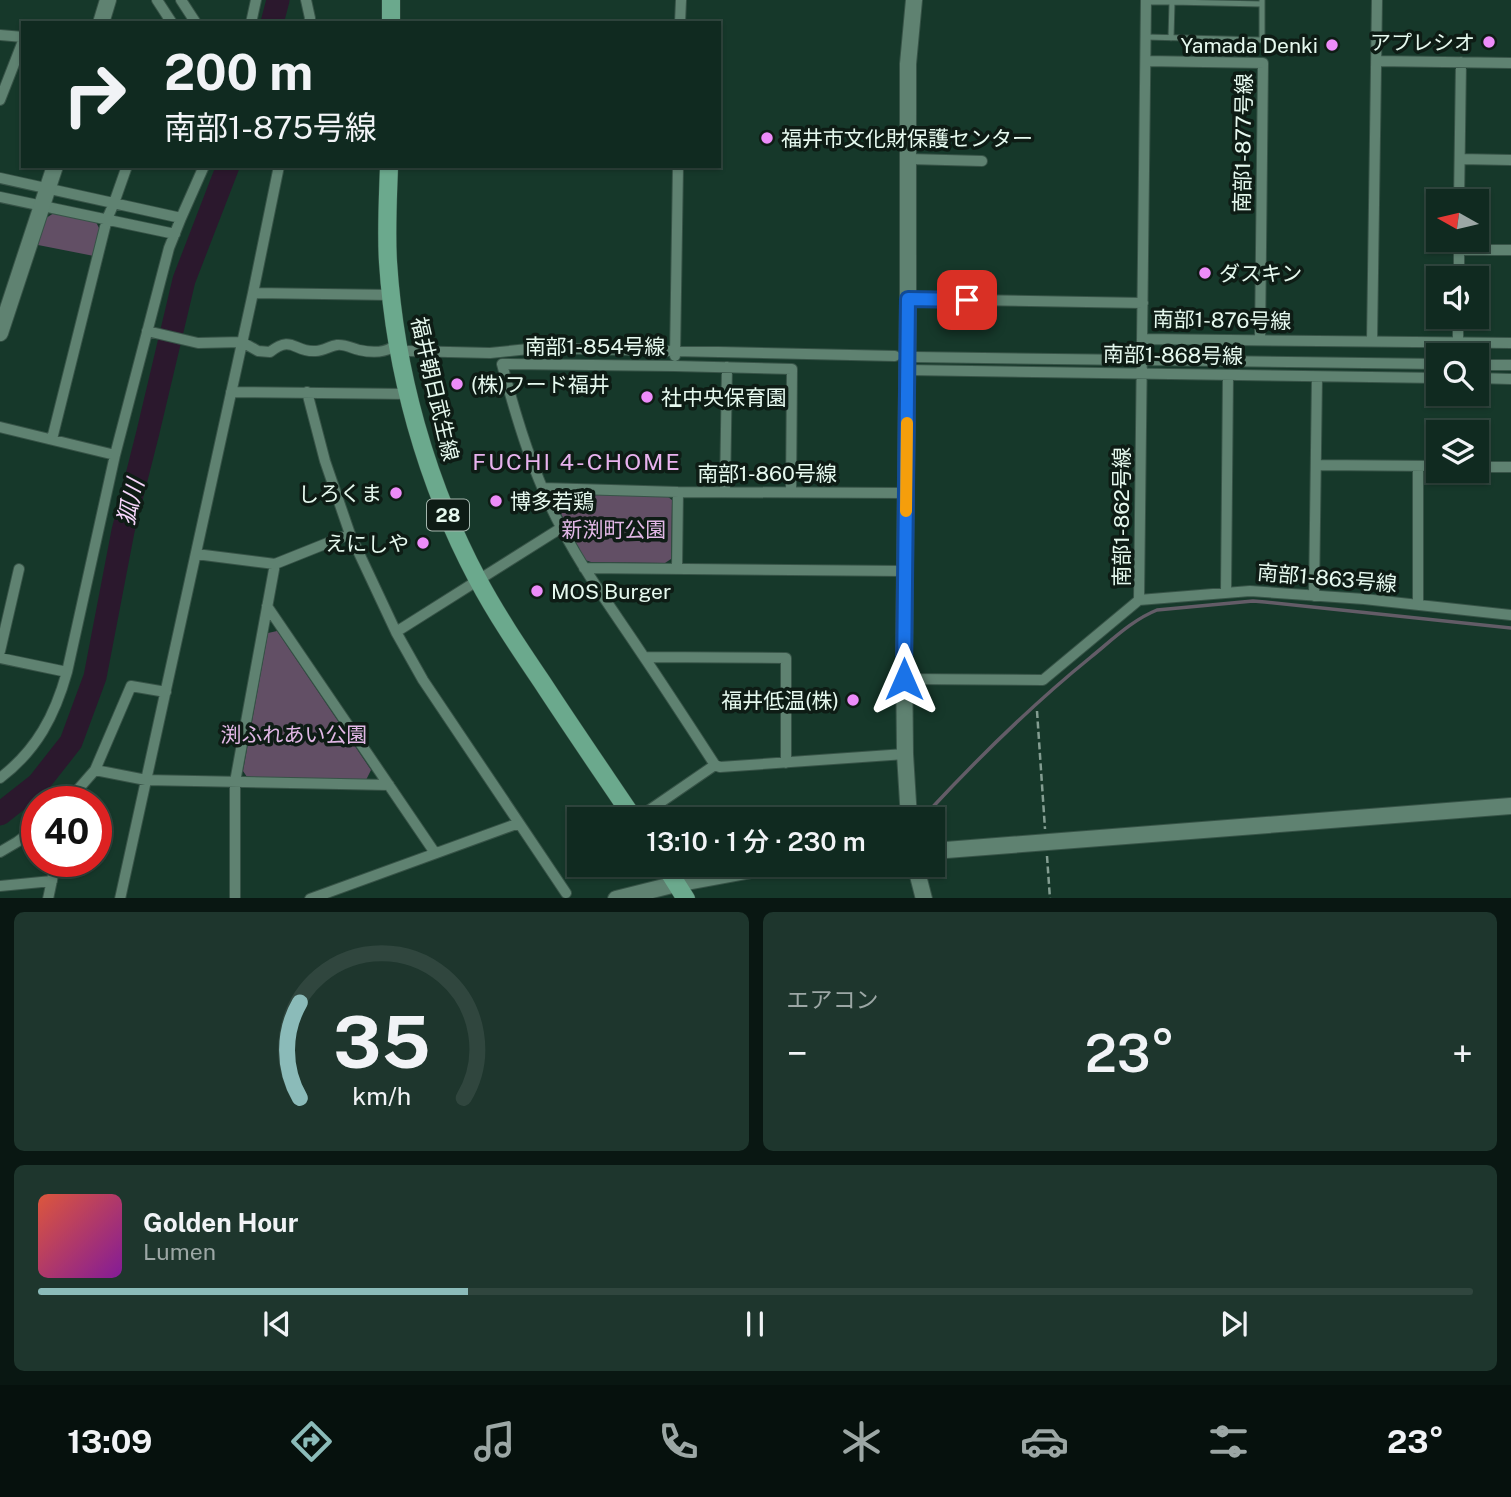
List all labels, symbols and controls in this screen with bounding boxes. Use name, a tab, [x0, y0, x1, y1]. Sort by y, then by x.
place label: アプレシオ	[1370, 30, 1475, 55]
place label: Yamada Denki	[1180, 33, 1318, 58]
marker: アプレシオ	[1481, 34, 1497, 50]
marker: Yamada Denki	[1324, 37, 1340, 53]
text: 200 m	[164, 43, 313, 101]
icon: right	[49, 49, 140, 140]
street label: 南部1-877号線	[1229, 73, 1257, 213]
text: 南部1-875号線	[164, 109, 377, 146]
place label: 福井市文化財保護センター	[781, 126, 1033, 151]
marker: 福井市文化財保護センター	[759, 130, 775, 146]
north arrow	[1426, 189, 1489, 252]
map controls	[1426, 189, 1489, 483]
place label: ダスキン	[1219, 261, 1302, 286]
marker: ダスキン	[1197, 265, 1213, 281]
button: sound	[1426, 266, 1489, 329]
pin	[937, 270, 997, 330]
icon: arrive	[948, 281, 986, 319]
street label: 南部1-876号線	[1152, 306, 1292, 334]
street label: 福井朝日武生線	[406, 315, 464, 463]
street label: 南部1-854号線	[525, 334, 665, 359]
street label: 南部1-868号線	[1103, 341, 1243, 369]
button: search	[1426, 343, 1489, 406]
place label: (株)フード福井	[471, 372, 610, 397]
marker: (株)フード福井	[449, 376, 465, 392]
place label: 社中央保育園	[661, 385, 787, 410]
marker: 社中央保育園	[639, 389, 655, 405]
button: layers	[1426, 420, 1489, 483]
street label: 南部1-862号線	[1109, 447, 1134, 587]
district label: FUCHI 4-CHOME	[472, 448, 682, 475]
street label: 南部1-860号線	[697, 461, 837, 486]
water label: 狐川	[111, 474, 149, 528]
place label: しろくま	[298, 481, 382, 506]
marker: しろくま	[388, 485, 404, 501]
place label: 博多若鶏	[510, 489, 594, 514]
marker: 博多若鶏	[488, 493, 504, 509]
road number: 28	[427, 500, 469, 530]
park label: 新渕町公園	[562, 517, 667, 542]
place label: えにしや	[325, 531, 409, 556]
marker: えにしや	[415, 535, 431, 551]
street label: 南部1-863号線	[1256, 559, 1398, 597]
place label: MOS Burger	[551, 579, 671, 604]
marker: MOS Burger	[529, 583, 545, 599]
position arrow	[867, 642, 941, 716]
place label: 福井低温(株)	[721, 688, 839, 713]
marker: 福井低温(株)	[845, 692, 861, 708]
park label: 渕ふれあい公園	[221, 722, 368, 747]
speed limit sign: 40	[21, 786, 112, 877]
text: 13:10 · 1 分 · 230 m	[646, 826, 866, 857]
text: エアコン	[787, 986, 879, 1013]
text: 35	[332, 999, 430, 1084]
text: 23°	[1085, 1023, 1175, 1084]
text: −	[787, 1031, 808, 1076]
text: +	[1452, 1031, 1473, 1076]
text: km/h	[352, 1080, 411, 1110]
text: Golden Hour	[143, 1207, 298, 1238]
text: Lumen	[143, 1238, 216, 1265]
icon: previous	[258, 1305, 296, 1343]
icon: pause	[736, 1305, 774, 1343]
icon: next	[1215, 1305, 1253, 1343]
icon: directions	[287, 1417, 336, 1466]
icon: music	[470, 1417, 519, 1466]
icon: phone	[654, 1417, 703, 1466]
icon: climate	[837, 1417, 886, 1466]
icon: car	[1020, 1417, 1069, 1466]
icon: filters	[1204, 1417, 1253, 1466]
text: 13:09	[67, 1423, 152, 1460]
text: 23°	[1387, 1423, 1444, 1460]

